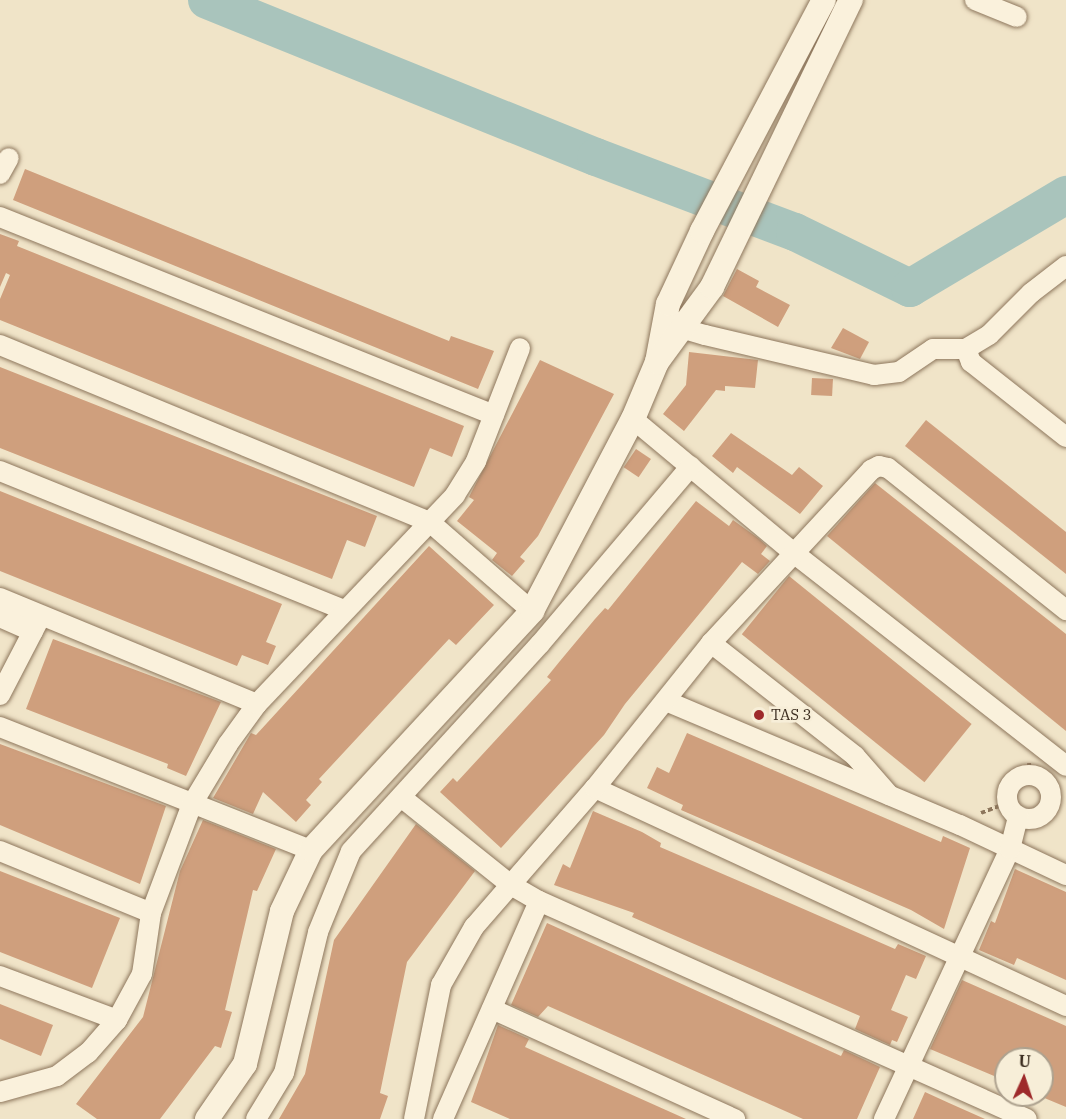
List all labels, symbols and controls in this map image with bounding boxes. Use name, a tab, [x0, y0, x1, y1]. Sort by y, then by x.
place label: TAS 3	[771, 706, 812, 724]
marker: TAS 3	[752, 708, 766, 722]
north arrow	[994, 1047, 1054, 1107]
text: U	[1018, 1051, 1032, 1071]

